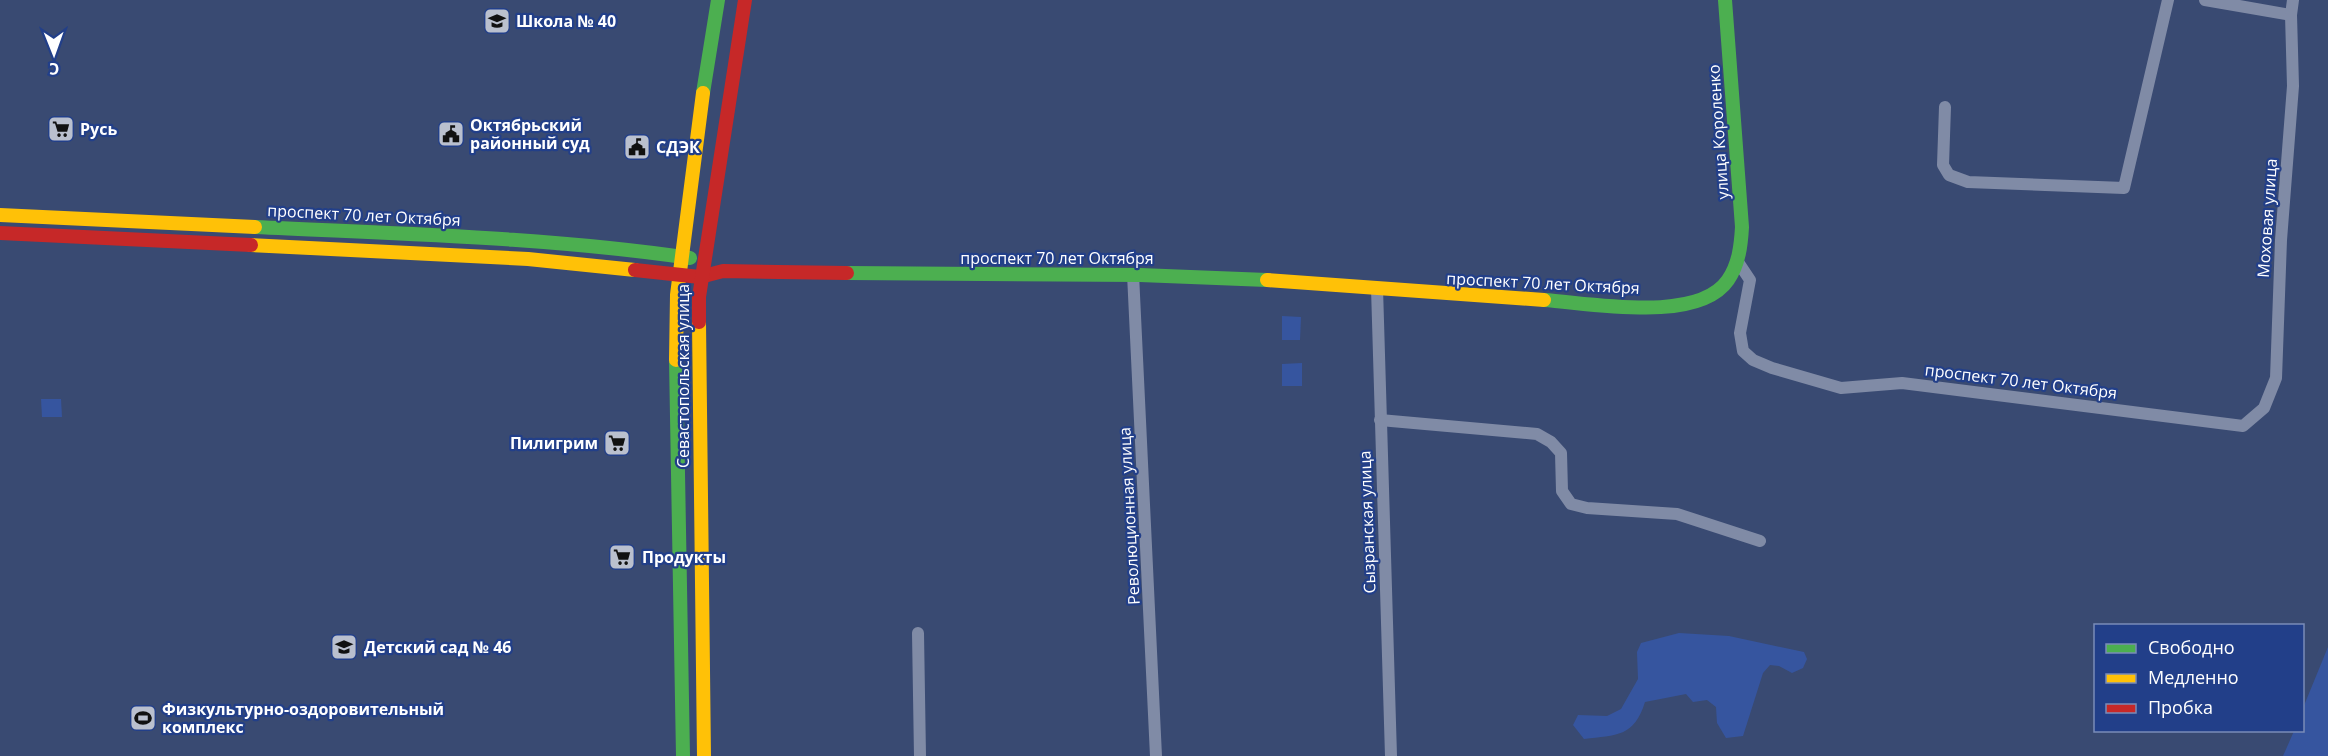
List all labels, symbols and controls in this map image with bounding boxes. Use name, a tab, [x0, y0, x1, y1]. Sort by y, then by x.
school or university icon: Школа № 40	[482, 6, 512, 36]
place label: Школа № 40	[516, 10, 616, 32]
north arrow	[24, 24, 84, 84]
text: С	[49, 58, 60, 80]
street label: улица Короленко	[1702, 64, 1734, 200]
supermarket icon: Русь	[46, 114, 76, 144]
place label: Октябрьский районный суд	[470, 114, 590, 154]
place label: Русь	[80, 118, 117, 140]
public building icon: Октябрьский районный суд	[436, 119, 466, 149]
public building icon: СДЭК	[622, 132, 652, 162]
place label: СДЭК	[656, 136, 700, 158]
street label: Моховая улица	[2252, 158, 2282, 278]
street label: проспект 70 лет Октября	[267, 199, 461, 231]
street label: проспект 70 лет Октября	[960, 247, 1154, 269]
street label: проспект 70 лет Октября	[1446, 267, 1640, 299]
street label: Севастопольская улица	[672, 284, 694, 468]
street label: проспект 70 лет Октября	[1924, 358, 2118, 404]
street label: Революционная улица	[1113, 427, 1145, 605]
supermarket icon: Пилигрим	[602, 428, 632, 458]
place label: Пилигрим	[510, 432, 598, 454]
street label: Сызранская улица	[1354, 450, 1380, 594]
supermarket icon: Продукты	[607, 542, 637, 572]
place label: Продукты	[642, 546, 726, 568]
legend	[2094, 624, 2304, 732]
school or university icon: Детский сад № 46	[329, 632, 359, 662]
text: Свободно	[2148, 635, 2235, 659]
place label: Детский сад № 46	[364, 636, 511, 658]
text: Медленно	[2148, 665, 2239, 689]
text: Пробка	[2148, 695, 2213, 719]
place label: Физкультурно-оздоровительный комплекс	[162, 698, 444, 738]
sports icon: Физкультурно-оздоровительный комплекс	[128, 703, 158, 733]

